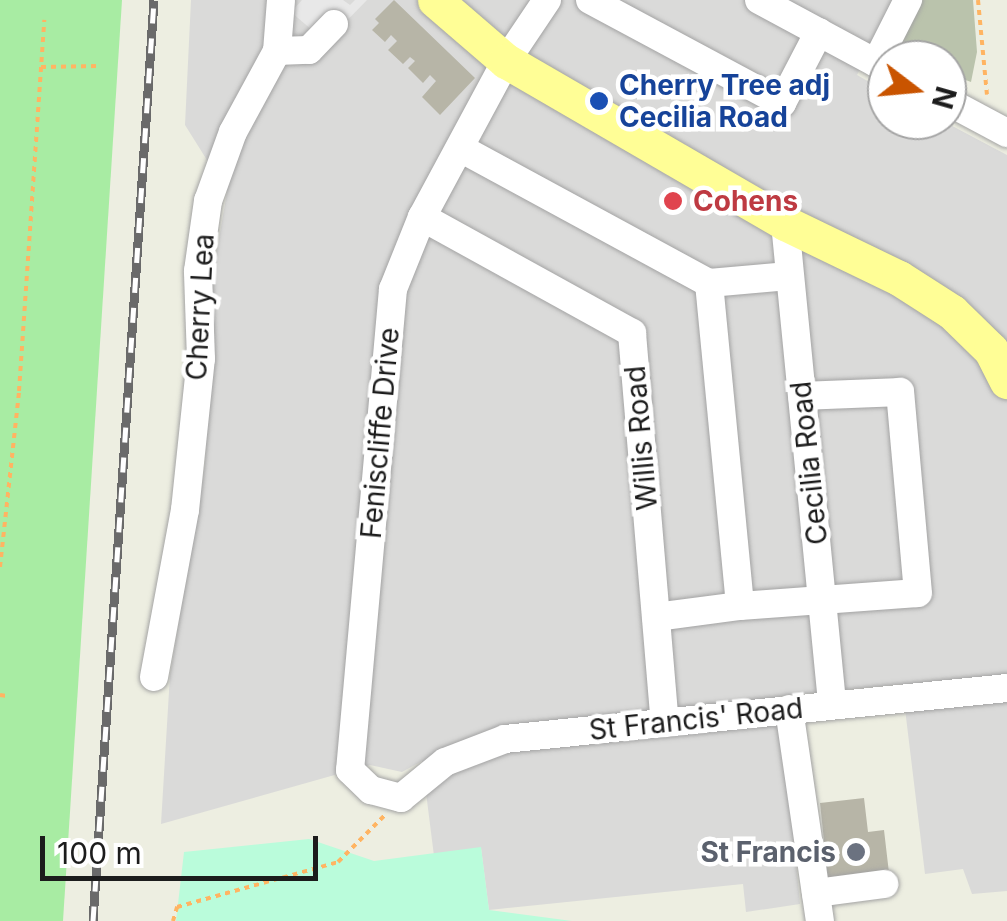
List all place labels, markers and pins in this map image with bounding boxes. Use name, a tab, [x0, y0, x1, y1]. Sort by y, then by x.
place label: Cherry Tree adj Cecilia Road	[619, 68, 830, 134]
marker: Cherry Tree adj Cecilia Road	[588, 90, 610, 112]
place label: Cohens	[693, 184, 798, 218]
marker: Cohens	[662, 190, 684, 212]
place label: St Francis	[700, 835, 836, 869]
marker: St Francis	[845, 841, 867, 863]

